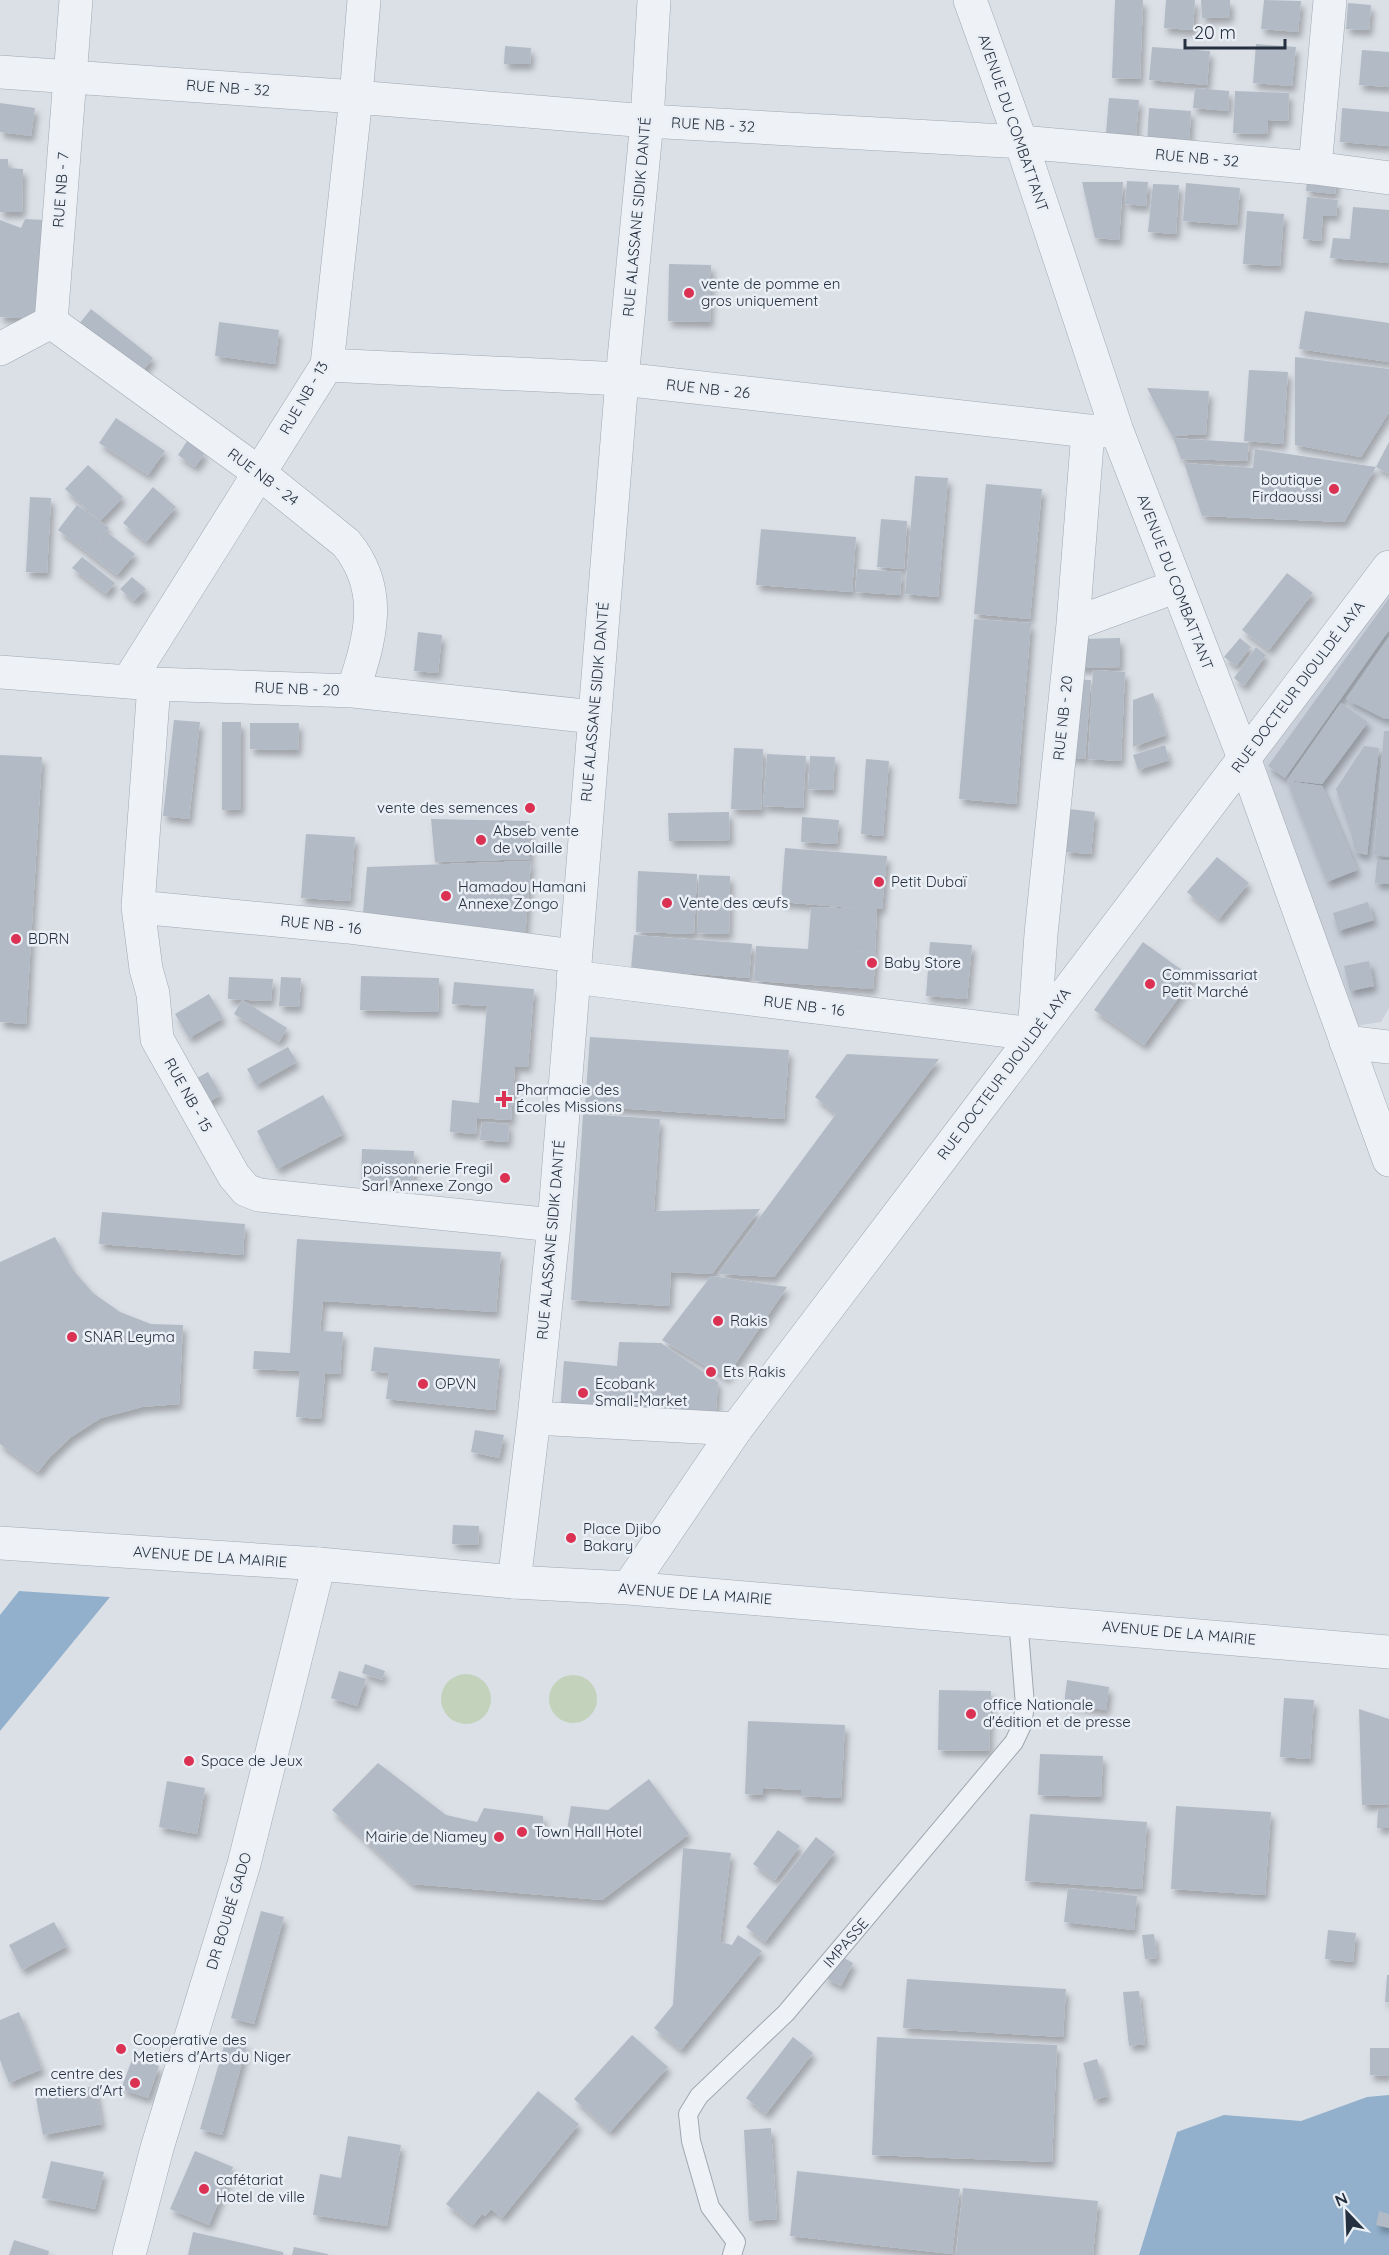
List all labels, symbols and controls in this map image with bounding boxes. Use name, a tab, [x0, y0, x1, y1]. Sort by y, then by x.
scale bar	[1185, 12, 1286, 50]
text: 20 m	[1194, 21, 1236, 44]
street label: AVENUE DU COMBATTANT	[974, 32, 1053, 214]
street label: RUE NB - 32	[185, 75, 271, 100]
street label: RUE NB - 32	[670, 113, 756, 136]
street label: RUE ALASSANE SIDIK DANTÉ	[618, 116, 655, 318]
street label: RUE NB - 32	[1154, 144, 1240, 171]
street label: RUE NB - 7	[48, 151, 73, 228]
place label: vente de pomme en gros uniquement	[701, 274, 840, 310]
marker: vente de pomme en gros uniquement	[682, 286, 696, 300]
street label: RUE NB - 13	[275, 358, 332, 438]
street label: RUE NB - 26	[665, 375, 751, 402]
street label: RUE NB - 24	[224, 444, 303, 510]
place label: boutique Firdaoussi	[1252, 470, 1322, 506]
marker: boutique Firdaoussi	[1327, 482, 1341, 496]
street label: AVENUE DU COMBATTANT	[1133, 491, 1218, 672]
street label: RUE DOCTEUR DIOULDÉ LAYA	[1227, 597, 1369, 776]
street label: RUE ALASSANE SIDIK DANTÉ	[576, 601, 613, 803]
street label: RUE NB - 20	[1049, 674, 1076, 761]
street label: RUE NB - 20	[254, 678, 340, 699]
place label: vente des semences	[377, 798, 518, 817]
marker: vente des semences	[523, 801, 537, 815]
place label: Abseb vente de volaille	[493, 821, 579, 857]
marker: Abseb vente de volaille	[474, 833, 488, 847]
place label: Petit Dubaï	[891, 872, 967, 891]
marker: Petit Dubaï	[872, 875, 886, 889]
place label: Hamadou Hamani Annexe Zongo	[458, 877, 586, 913]
marker: Hamadou Hamani Annexe Zongo	[439, 889, 453, 903]
place label: Vente des œufs	[679, 893, 788, 912]
marker: Vente des œufs	[660, 896, 674, 910]
street label: RUE NB - 16	[279, 911, 363, 938]
place label: BDRN	[28, 929, 70, 948]
marker: BDRN	[9, 932, 23, 946]
place label: Baby Store	[884, 953, 961, 972]
marker: Baby Store	[865, 956, 879, 970]
place label: Commissariat Petit Marché	[1162, 965, 1258, 1001]
marker: Commissariat Petit Marché	[1143, 977, 1157, 991]
street label: RUE DOCTEUR DIOULDÉ LAYA	[933, 984, 1075, 1163]
street label: RUE NB - 16	[762, 991, 846, 1020]
street label: RUE NB - 15	[160, 1054, 217, 1135]
place label: Pharmacie des Écoles Missions	[516, 1080, 622, 1116]
marker: Pharmacie des Écoles Missions	[497, 1092, 511, 1106]
street label: RUE ALASSANE SIDIK DANTÉ	[532, 1139, 569, 1341]
place label: poissonnerie Fregil Sarl Annexe Zongo	[362, 1159, 493, 1195]
marker: poissonnerie Fregil Sarl Annexe Zongo	[498, 1171, 512, 1185]
place label: Rakis	[730, 1311, 767, 1330]
marker: Rakis	[711, 1314, 725, 1328]
place label: SNAR Leyma	[84, 1327, 175, 1346]
marker: SNAR Leyma	[65, 1330, 79, 1344]
place label: Ets Rakis	[723, 1362, 786, 1381]
marker: Ets Rakis	[704, 1365, 718, 1379]
place label: OPVN	[435, 1374, 476, 1393]
place label: Ecobank Small-Market	[595, 1374, 687, 1410]
marker: OPVN	[416, 1377, 430, 1391]
marker: Ecobank Small-Market	[576, 1386, 590, 1400]
place label: Place Djibo Bakary	[583, 1519, 661, 1555]
marker: Place Djibo Bakary	[564, 1531, 578, 1545]
street label: AVENUE DE LA MAIRIE	[132, 1542, 288, 1571]
street label: AVENUE DE LA MAIRIE	[617, 1579, 773, 1608]
street label: AVENUE DE LA MAIRIE	[1101, 1616, 1257, 1649]
place label: office Nationale d'édition et de presse	[983, 1695, 1131, 1731]
marker: office Nationale d'édition et de presse	[964, 1707, 978, 1721]
place label: Space de Jeux	[201, 1751, 302, 1770]
marker: Space de Jeux	[182, 1754, 196, 1768]
place label: Town Hall Hotel	[534, 1822, 642, 1841]
marker: Town Hall Hotel	[515, 1825, 529, 1839]
place label: Mairie de Niamey	[365, 1827, 487, 1846]
marker: Mairie de Niamey	[492, 1830, 506, 1844]
street label: DR BOUBÉ GADO	[202, 1850, 255, 1972]
street label: IMPASSE	[819, 1914, 872, 1971]
place label: Cooperative des Metiers d'Arts du Niger	[133, 2030, 291, 2066]
marker: Cooperative des Metiers d'Arts du Niger	[114, 2042, 128, 2056]
place label: centre des metiers d'Art	[35, 2064, 123, 2100]
marker: centre des metiers d'Art	[128, 2076, 142, 2090]
place label: cafétariat Hotel de ville	[216, 2170, 305, 2206]
marker: cafétariat Hotel de ville	[197, 2182, 211, 2196]
north arrow	[1317, 2183, 1377, 2243]
text: N	[1332, 2188, 1350, 2211]

